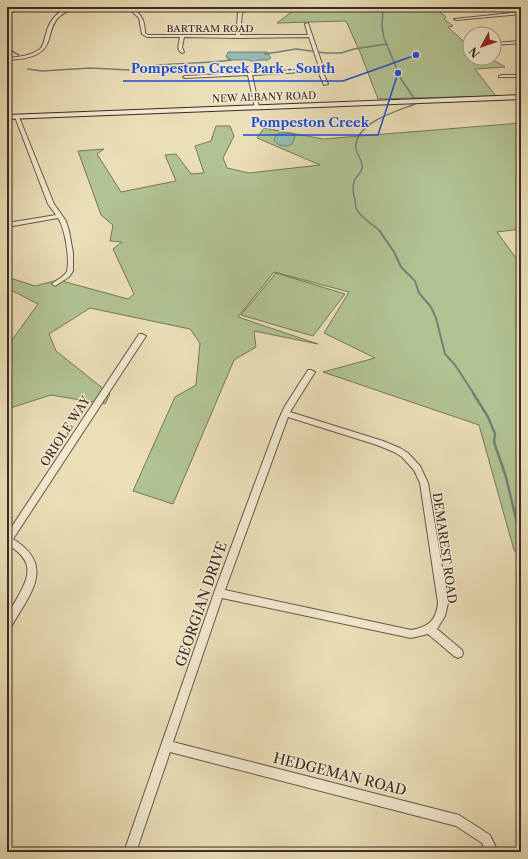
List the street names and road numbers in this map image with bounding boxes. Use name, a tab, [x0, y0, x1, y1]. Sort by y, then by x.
street label: BARTRAM ROAD	[167, 22, 253, 35]
street label: NEW ALBANY ROAD	[212, 89, 316, 105]
street label: ORIOLE WAY	[37, 393, 93, 469]
street label: DEMAREST ROAD	[430, 492, 460, 605]
street label: GEORGIAN DRIVE	[171, 539, 231, 669]
street label: HEDGEMAN ROAD	[271, 749, 409, 799]

